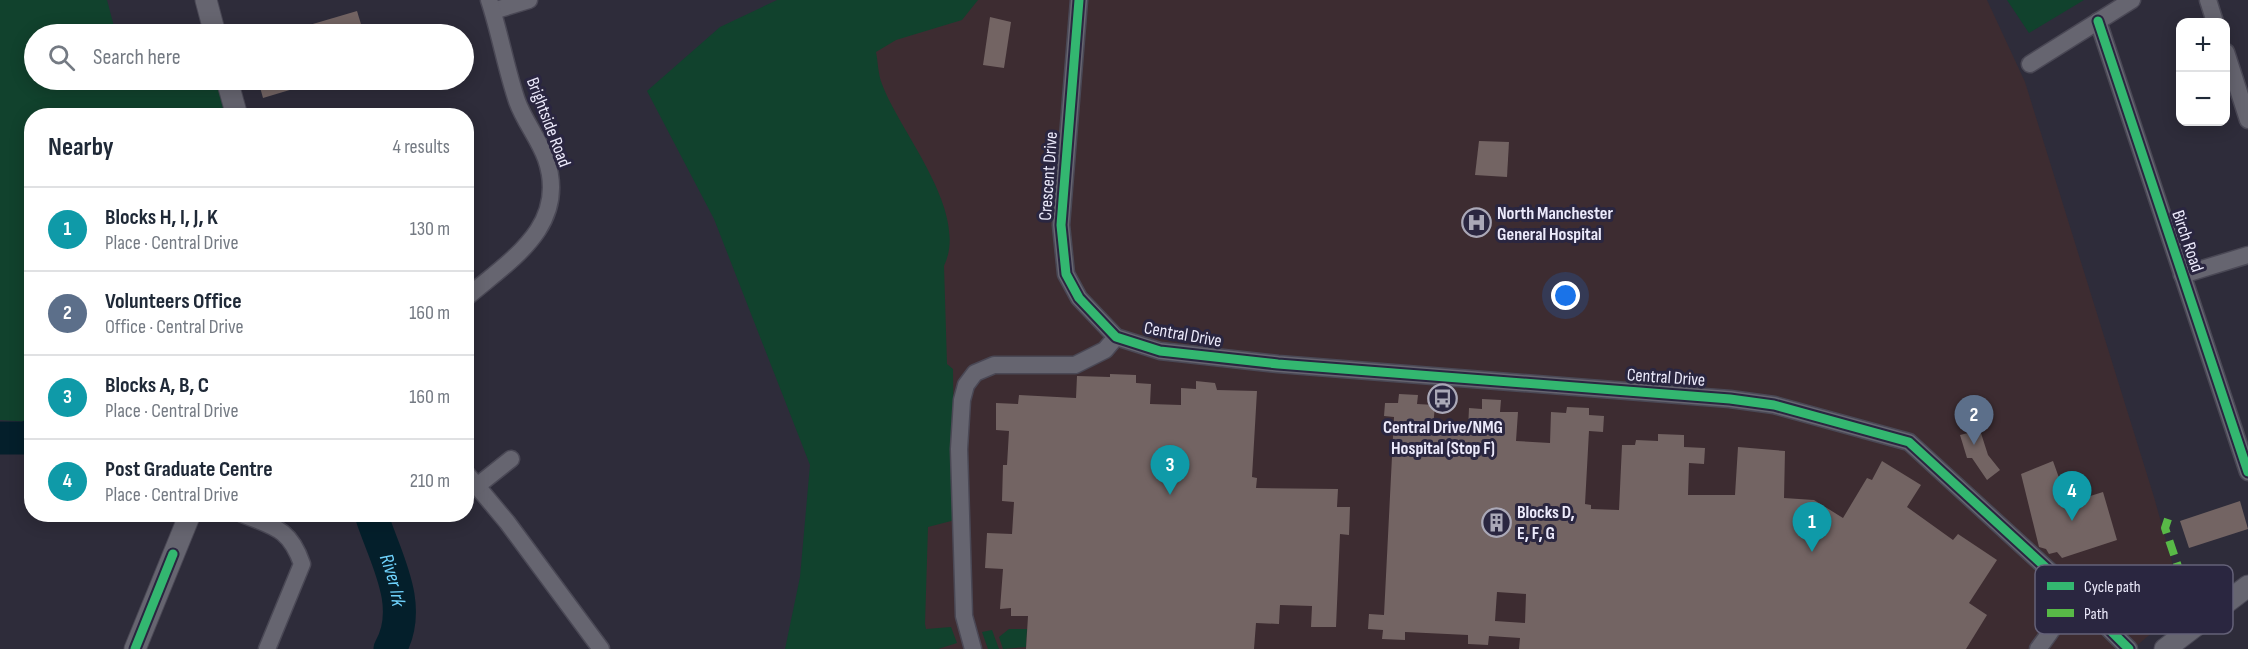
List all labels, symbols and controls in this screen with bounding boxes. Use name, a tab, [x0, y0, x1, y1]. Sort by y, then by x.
map controls	[2176, 18, 2230, 126]
button: +	[2176, 18, 2230, 72]
search box	[24, 24, 474, 90]
icon: search	[45, 41, 78, 74]
text: Search here	[93, 44, 180, 71]
button: −	[2176, 72, 2230, 126]
street label: Brightside Road	[522, 74, 575, 170]
street label: Crescent Drive	[1035, 131, 1062, 221]
text: Nearby	[48, 132, 114, 163]
text: 4 results	[393, 135, 450, 159]
place label: North Manchester General Hospital	[1497, 203, 1614, 245]
text: Blocks H, I, J, K	[105, 204, 218, 231]
hospital icon: North Manchester General Hospital	[1460, 207, 1492, 239]
street label: Birch Road	[2167, 207, 2208, 275]
text: 1	[64, 217, 71, 241]
text: 130 m	[410, 217, 450, 241]
text: Place · Central Drive	[105, 231, 238, 255]
your location	[1551, 281, 1580, 310]
text: Volunteers Office	[105, 288, 242, 315]
text: 2	[63, 301, 72, 325]
text: 160 m	[409, 301, 450, 325]
text: Office · Central Drive	[105, 315, 244, 339]
street label: Central Drive	[1142, 317, 1223, 352]
street label: Central Drive	[1626, 364, 1706, 391]
text: Blocks A, B, C	[105, 372, 209, 399]
bus stop icon: Central Drive/NMG Hospital (Stop F)	[1427, 382, 1459, 414]
text: 3	[63, 385, 72, 409]
text: 160 m	[409, 385, 450, 409]
pin: 2	[1954, 396, 1994, 445]
text: Place · Central Drive	[105, 399, 238, 423]
place label: Central Drive/NMG Hospital (Stop F)	[1383, 417, 1503, 459]
pin: 3	[1150, 446, 1190, 495]
text: Post Graduate Centre	[105, 456, 273, 483]
text: 4	[63, 469, 72, 493]
text: 210 m	[410, 469, 450, 493]
pin: 4	[2052, 472, 2092, 521]
text: Place · Central Drive	[105, 483, 238, 507]
place label: Blocks D, E, F, G	[1517, 502, 1575, 544]
pin: 1	[1792, 502, 1832, 552]
building icon: Blocks D, E, F, G	[1480, 506, 1512, 538]
water label: River Irk	[374, 551, 410, 608]
legend	[2035, 565, 2233, 634]
text: Cycle path	[2084, 578, 2141, 597]
text: Path	[2084, 605, 2108, 624]

